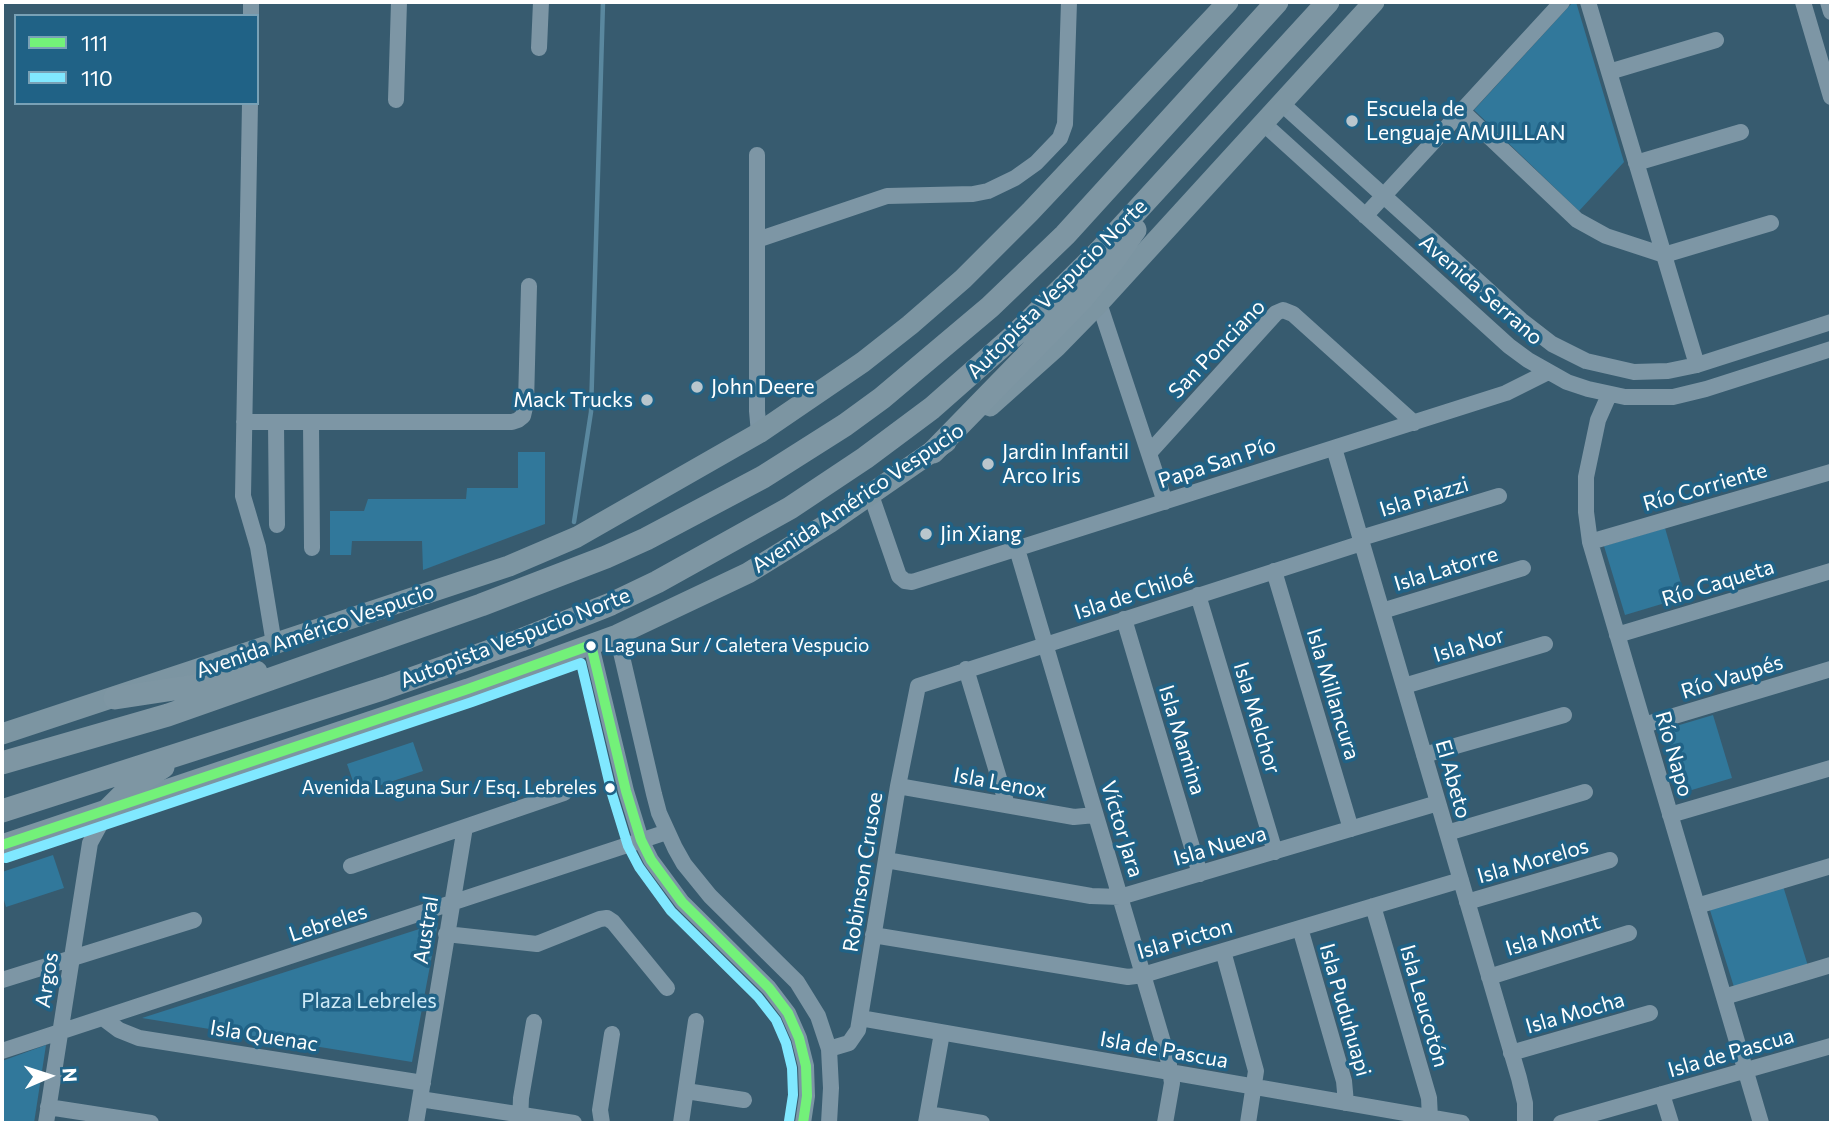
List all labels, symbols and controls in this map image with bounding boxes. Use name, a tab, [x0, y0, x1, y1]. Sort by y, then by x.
legend	[14, 14, 259, 105]
text: 111	[81, 30, 108, 55]
text: 110	[81, 65, 113, 90]
place label: Escuela de Lenguaje AMUILLAN	[1366, 96, 1566, 146]
marker: Escuela de Lenguaje AMUILLAN	[1344, 113, 1360, 129]
street label: Autopista Vespucio Norte	[962, 194, 1152, 384]
street label: Avenida Serrano	[1414, 230, 1548, 350]
street label: San Ponciano	[1163, 294, 1271, 404]
place label: John Deere	[711, 374, 814, 400]
marker: John Deere	[689, 379, 705, 395]
place label: Mack Trucks	[513, 387, 633, 413]
marker: Mack Trucks	[639, 392, 655, 408]
street label: Avenida Américo Vespucio	[747, 418, 969, 578]
street label: Papa San Pío	[1155, 432, 1279, 494]
place label: Jardin Infantil Arco Iris	[1002, 439, 1129, 489]
marker: Jardin Infantil Arco Iris	[980, 456, 996, 472]
street label: Río Corriente	[1640, 457, 1770, 517]
street label: Isla Piazzi	[1377, 472, 1471, 522]
place label: Jin Xiang	[940, 521, 1022, 547]
marker: Jin Xiang	[918, 526, 934, 542]
street label: Isla Latorre	[1391, 541, 1501, 597]
street label: Río Caqueta	[1659, 554, 1777, 612]
street label: Isla de Chiloé	[1071, 563, 1197, 625]
street label: Avenida Américo Vespucio	[193, 578, 437, 684]
street label: Autopista Vespucio Norte	[396, 582, 634, 694]
street label: Isla Nor	[1431, 622, 1507, 668]
street label: Isla Millancura	[1301, 625, 1365, 763]
place label: Laguna Sur / Caletera Vespucio	[604, 635, 869, 657]
marker: Laguna Sur / Caletera Vespucio	[584, 639, 598, 653]
street label: Río Vaupés	[1678, 650, 1786, 704]
street label: Isla Melchor	[1228, 659, 1286, 777]
street label: Isla Mamina	[1153, 682, 1211, 798]
street label: Río Napo	[1650, 708, 1698, 800]
street label: El Abeto	[1430, 737, 1476, 821]
street label: Isla Lenox	[951, 762, 1049, 804]
place label: Avenida Laguna Sur / Esq. Lebreles	[302, 777, 597, 799]
street label: Víctor Jara	[1095, 778, 1149, 880]
marker: Avenida Laguna Sur / Esq. Lebreles	[603, 781, 617, 795]
street label: Robinson Crusoe	[838, 790, 888, 954]
street label: Isla Nueva	[1171, 821, 1269, 871]
street label: Isla Morelos	[1474, 833, 1592, 889]
street label: Austral	[408, 894, 444, 966]
street label: Lebreles	[286, 899, 370, 947]
street label: Isla Montt	[1503, 909, 1603, 961]
street label: Isla Picton	[1135, 913, 1235, 965]
street label: Isla Puduhuapi	[1314, 941, 1376, 1079]
street label: Isla Leucotón	[1394, 942, 1454, 1070]
street label: Argos	[30, 950, 64, 1010]
street label: Isla Mocha	[1523, 987, 1627, 1039]
park label: Plaza Lebreles	[301, 988, 437, 1014]
street label: Isla Quenac	[208, 1015, 320, 1057]
street label: Isla de Pascua	[1665, 1023, 1797, 1083]
street label: Isla de Pascua	[1098, 1026, 1230, 1074]
north arrow	[14, 1041, 84, 1111]
text: N	[59, 1067, 82, 1083]

